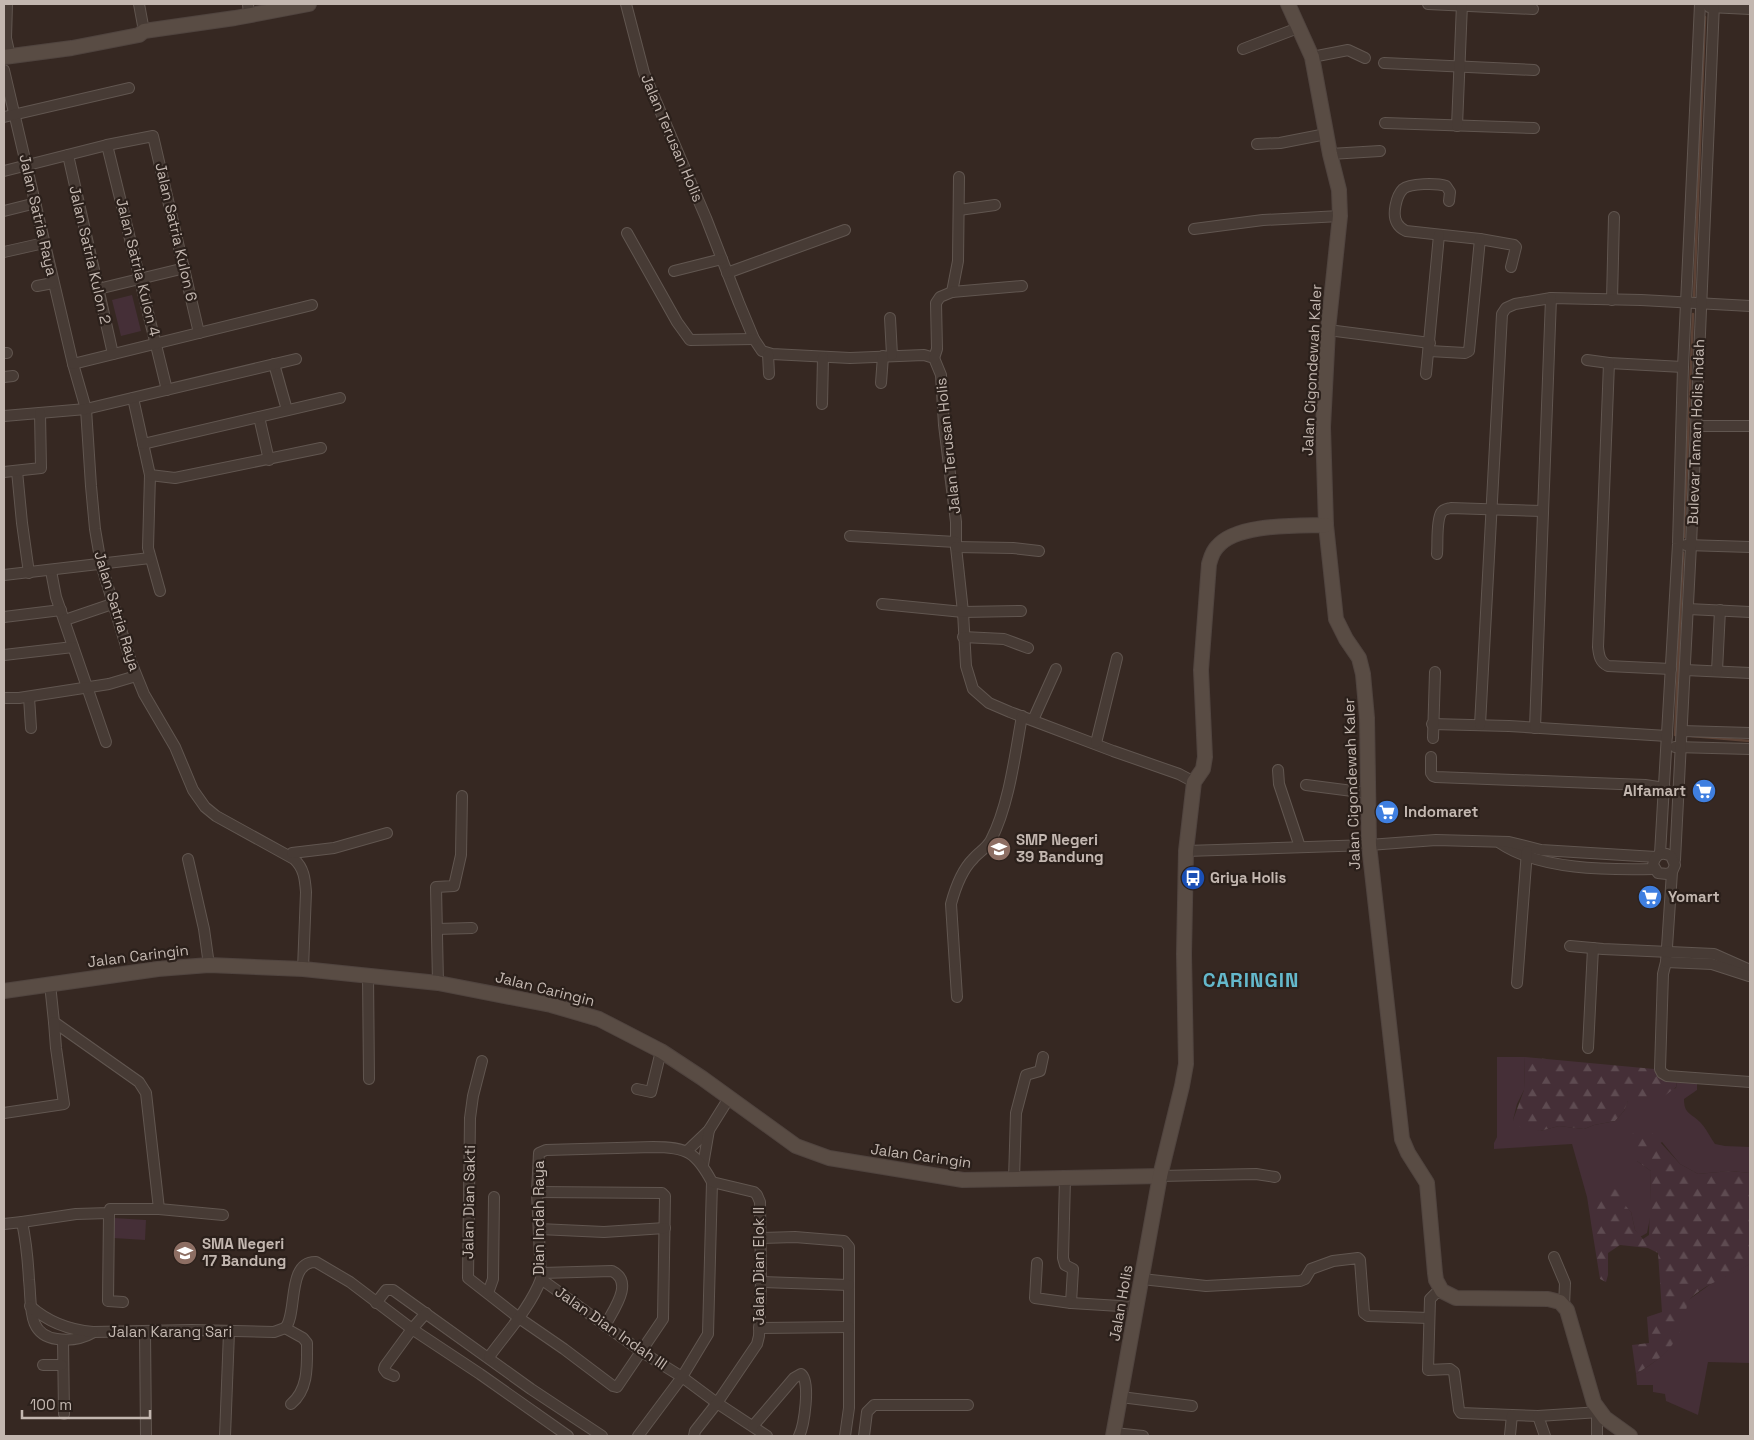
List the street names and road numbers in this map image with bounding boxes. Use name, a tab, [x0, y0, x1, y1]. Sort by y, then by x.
street label: Jalan Terusan Holis	[637, 71, 708, 205]
street label: Jalan Satria Raya	[15, 152, 62, 278]
street label: Jalan Satria Kulon 6	[151, 161, 202, 303]
street label: Jalan Satria Kulon 2	[65, 184, 116, 326]
street label: Jalan Satria Kulon 4	[112, 196, 165, 338]
street label: Jalan Cigondewah Kaler	[1298, 283, 1326, 456]
street label: Bulevar Taman Holis Indah	[1683, 339, 1708, 525]
street label: Jalan Terusan Holis	[931, 377, 964, 515]
street label: Jalan Satria Raya	[90, 549, 145, 673]
street label: Jalan Cigondewah Kaler	[1339, 697, 1364, 870]
street label: Jalan Caringin	[86, 940, 190, 971]
street label: Jalan Caringin	[493, 967, 597, 1010]
street label: Jalan Caringin	[869, 1139, 973, 1172]
street label: Jalan Dian Sakti	[458, 1145, 479, 1259]
street label: Dian Indah Raya	[529, 1160, 548, 1276]
street label: Jalan Dian Elok II	[749, 1207, 768, 1325]
street label: Jalan Holis	[1104, 1263, 1137, 1342]
street label: Jalan Dian Indah III	[551, 1282, 671, 1374]
street label: Jalan Karang Sari	[108, 1322, 232, 1341]

